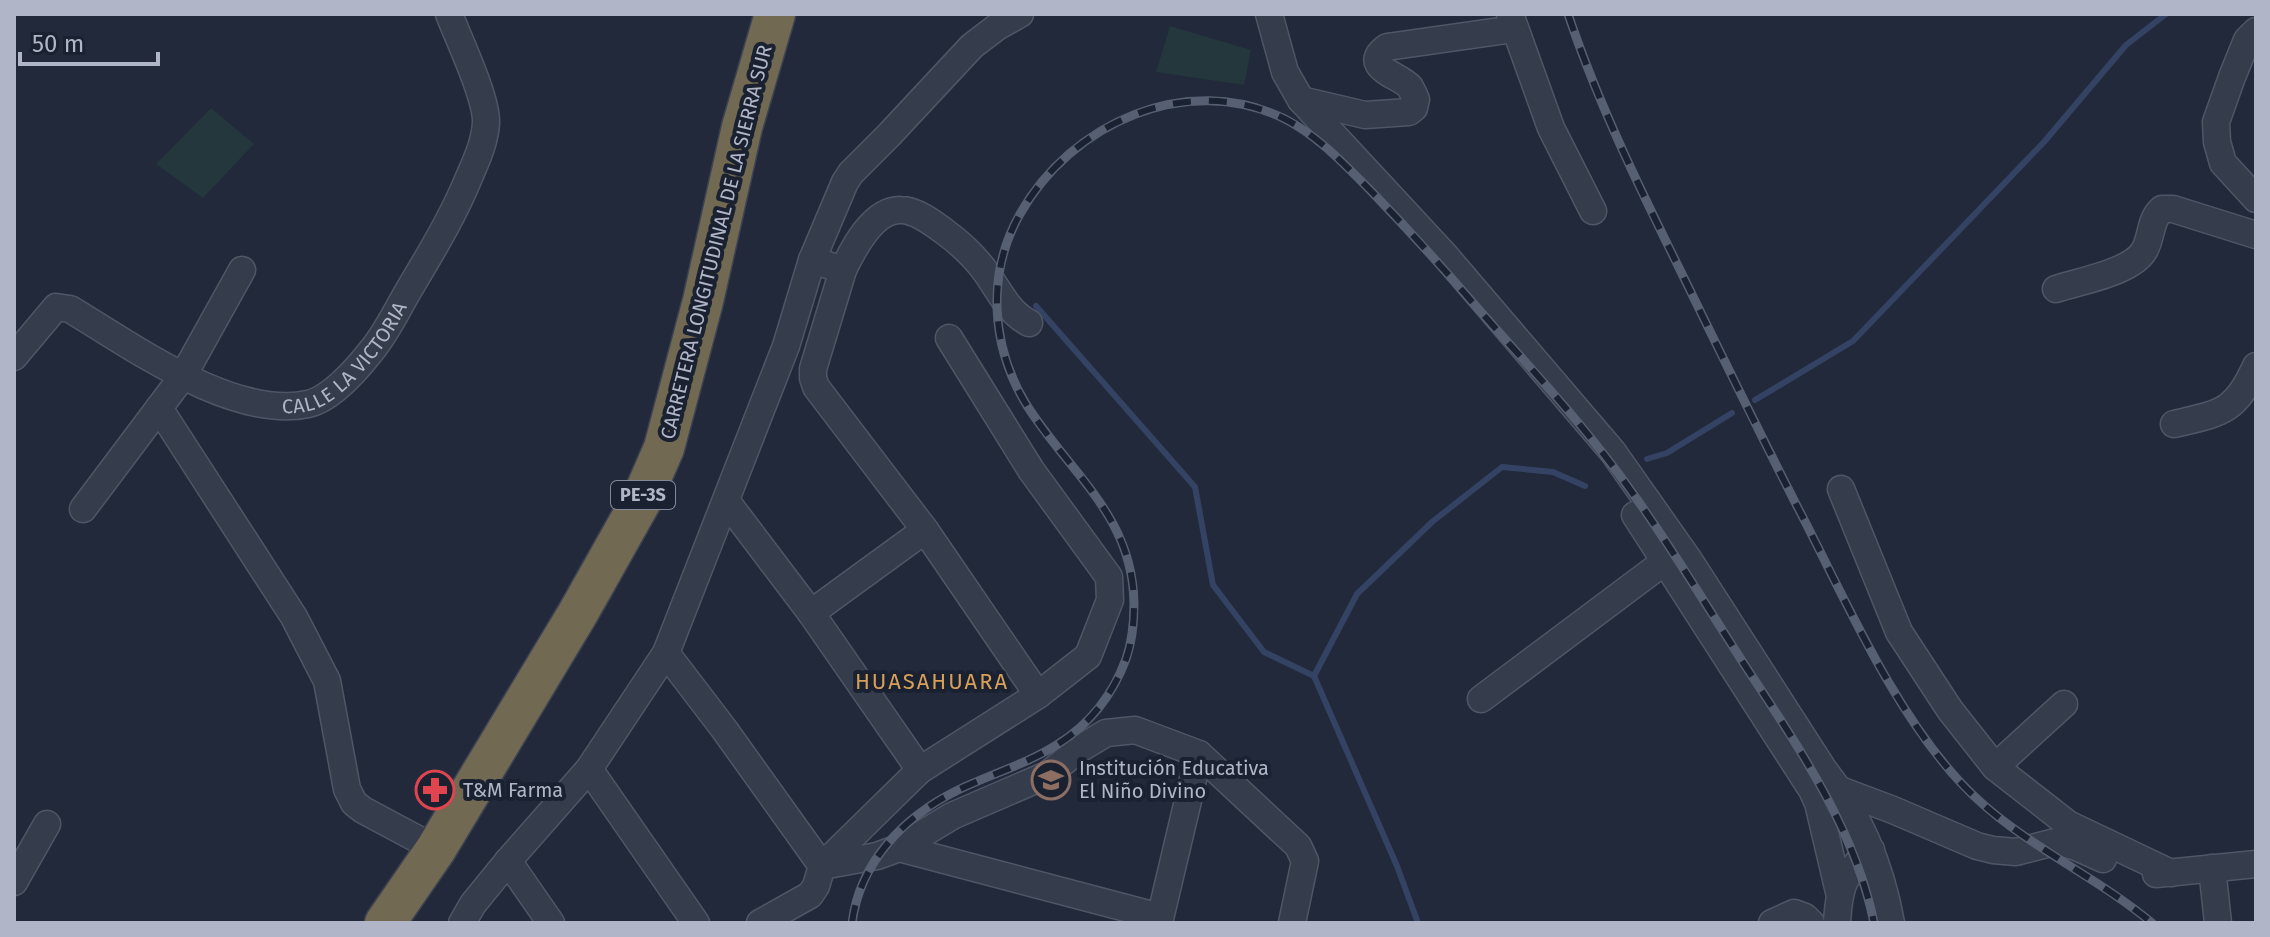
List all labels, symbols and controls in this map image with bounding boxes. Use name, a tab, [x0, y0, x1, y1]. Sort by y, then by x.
scale bar	[20, 16, 158, 66]
text: 50 m	[32, 30, 84, 58]
street label: CARRETERA LONGITUDINAL DE LA SIERRA SUR	[655, 42, 777, 442]
street label: CALLE LA VICTORIA	[282, 297, 412, 418]
road number: PE-3S	[611, 481, 675, 509]
district label: HUASAHUARA	[855, 668, 1009, 695]
place label: Institución Educativa El Niño Divino	[1079, 756, 1269, 803]
school or university icon: Institución Educativa El Niño Divino	[1030, 759, 1072, 801]
pharmacy icon: T&M Farma	[414, 769, 456, 811]
place label: T&M Farma	[463, 778, 563, 802]

